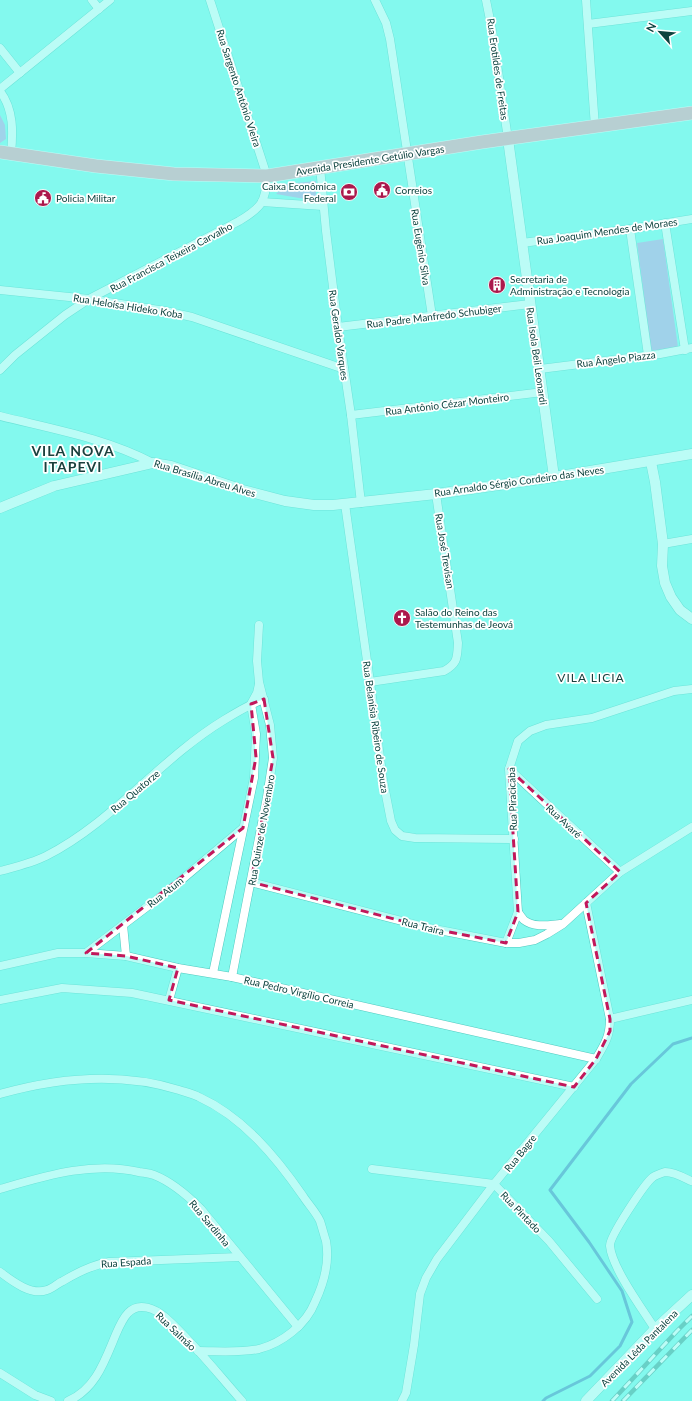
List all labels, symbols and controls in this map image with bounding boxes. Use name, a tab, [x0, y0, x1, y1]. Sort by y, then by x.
north arrow	[640, 12, 680, 52]
street label: Rua Erotildes de Freitas	[485, 17, 511, 121]
text: N	[643, 21, 658, 34]
street label: Rua Sargento Antônio Vieira	[214, 28, 264, 148]
street label: Avenida Presidente Getúlio Vargas	[295, 142, 445, 178]
place label: Caixa Econômica Federal	[262, 180, 336, 204]
public building icon: Correios	[372, 180, 392, 200]
bank icon: Caixa Econômica Federal	[339, 182, 359, 202]
place label: Correios	[395, 184, 432, 196]
public building icon: Policia Militar	[33, 188, 53, 208]
place label: Policia Militar	[56, 192, 116, 204]
street label: Rua Eugênio Silva	[409, 208, 433, 286]
street label: Rua Joaquim Mendes de Moraes	[536, 215, 678, 247]
street label: Rua Francisca Teixeira Carvalho	[108, 219, 235, 294]
place label: Secretaria de Administração e Tecnologia	[510, 273, 629, 297]
building icon: Secretaria de Administração e Tecnologia	[487, 275, 507, 295]
street label: Rua Geraldo Varques	[327, 289, 351, 381]
street label: Rua Heloísa Hideko Koba	[72, 291, 184, 321]
street label: Rua Padre Manfredo Schubiger	[366, 302, 503, 330]
street label: Rua Isola Beli Leonardi	[524, 306, 550, 406]
street label: Rua Ângelo Piazza	[576, 348, 656, 370]
street label: Rua Antônio Cézar Monteiro	[384, 390, 510, 418]
district label: VILA NOVA ITAPEVI	[30, 442, 115, 475]
street label: Rua Brasília Abreu Alves	[153, 457, 257, 499]
street label: Rua Arnaldo Sérgio Cordeiro das Neves	[433, 463, 605, 499]
street label: Rua José Trevisan	[433, 512, 457, 590]
place label: Salão do Reino das Testemunhas de Jeová	[415, 606, 513, 630]
church icon: Salão do Reino das Testemunhas de Jeová	[392, 608, 412, 628]
street label: Rua Belanísia Ribeiro de Souza	[361, 660, 391, 794]
district label: VILA LICIA	[557, 670, 625, 685]
street label: Rua Quatorze	[108, 767, 162, 815]
street label: Rua Piracicaba	[505, 767, 519, 831]
street label: Rua Quinze de Novembro	[245, 773, 277, 886]
street label: Rua Avaré	[544, 802, 584, 840]
street label: Rua Atum	[144, 874, 186, 910]
street label: Rua Traíra	[401, 915, 445, 937]
street label: Rua Pedro Virgílio Correia	[243, 973, 355, 1011]
street label: Rua Bagre	[501, 1132, 539, 1174]
street label: Rua Pintado	[498, 1189, 544, 1235]
street label: Rua Sardinha	[187, 1197, 233, 1249]
street label: Rua Espada	[100, 1254, 152, 1270]
street label: Avenida Lêda Pantalena	[598, 1307, 680, 1389]
street label: Rua Salmão	[154, 1309, 199, 1353]

